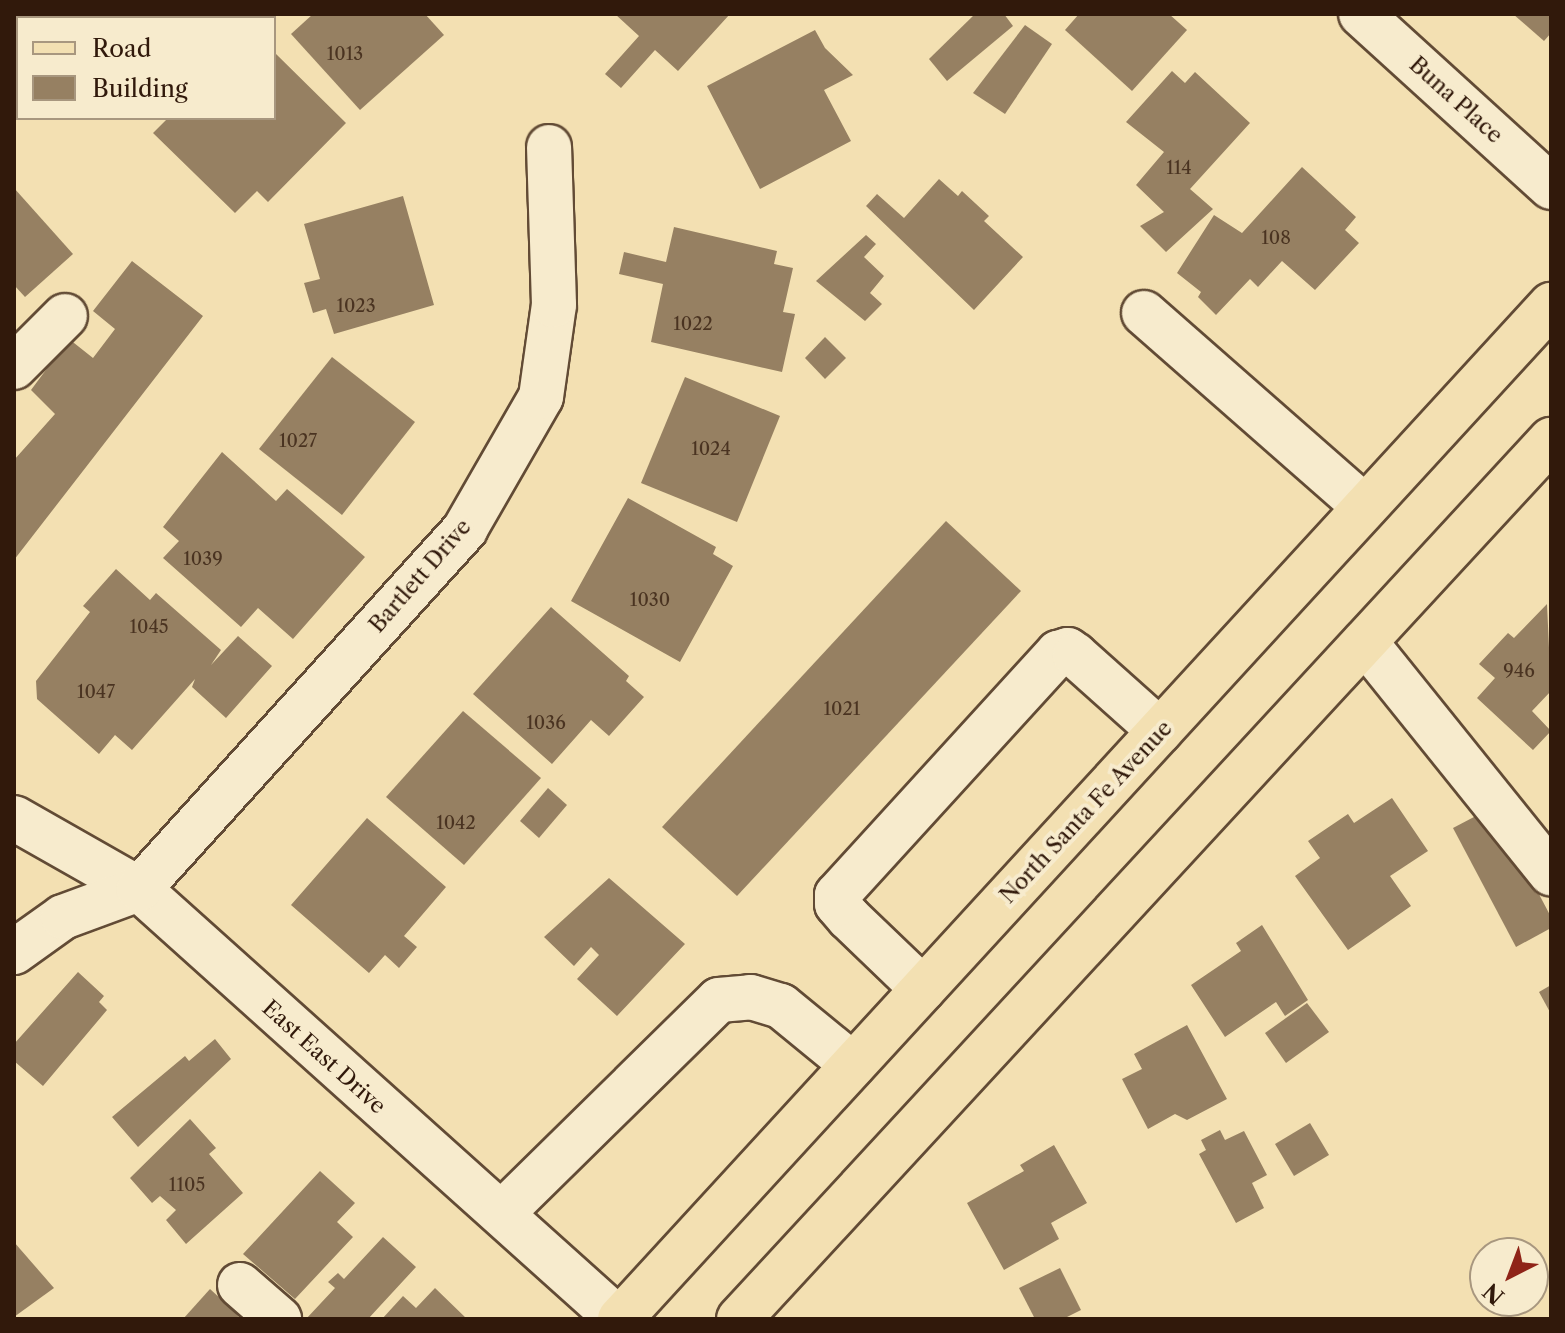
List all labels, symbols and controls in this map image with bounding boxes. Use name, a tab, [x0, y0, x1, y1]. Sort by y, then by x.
legend	[16, 16, 276, 120]
text: Road	[92, 34, 151, 63]
house number: 1013	[327, 43, 363, 65]
street label: Buna Place	[1404, 51, 1508, 149]
text: Building	[92, 74, 188, 103]
house number: 114	[1166, 157, 1192, 179]
house number: 108	[1261, 227, 1291, 249]
house number: 1023	[336, 295, 376, 317]
house number: 1022	[673, 313, 713, 335]
house number: 1027	[279, 430, 317, 452]
house number: 1024	[691, 438, 731, 460]
street label: Bartlett Drive	[364, 514, 476, 638]
house number: 1039	[183, 548, 223, 570]
house number: 1030	[630, 589, 670, 611]
house number: 1045	[129, 616, 169, 638]
house number: 946	[1503, 660, 1535, 682]
house number: 1047	[77, 681, 115, 703]
house number: 1021	[824, 698, 860, 720]
house number: 1036	[526, 712, 566, 734]
street label: North Santa Fe Avenue	[994, 715, 1178, 909]
house number: 1042	[436, 812, 476, 834]
street label: East East Drive	[257, 995, 391, 1119]
house number: 1105	[169, 1174, 205, 1196]
north arrow	[1469, 1237, 1549, 1317]
text: N	[1478, 1277, 1510, 1310]

